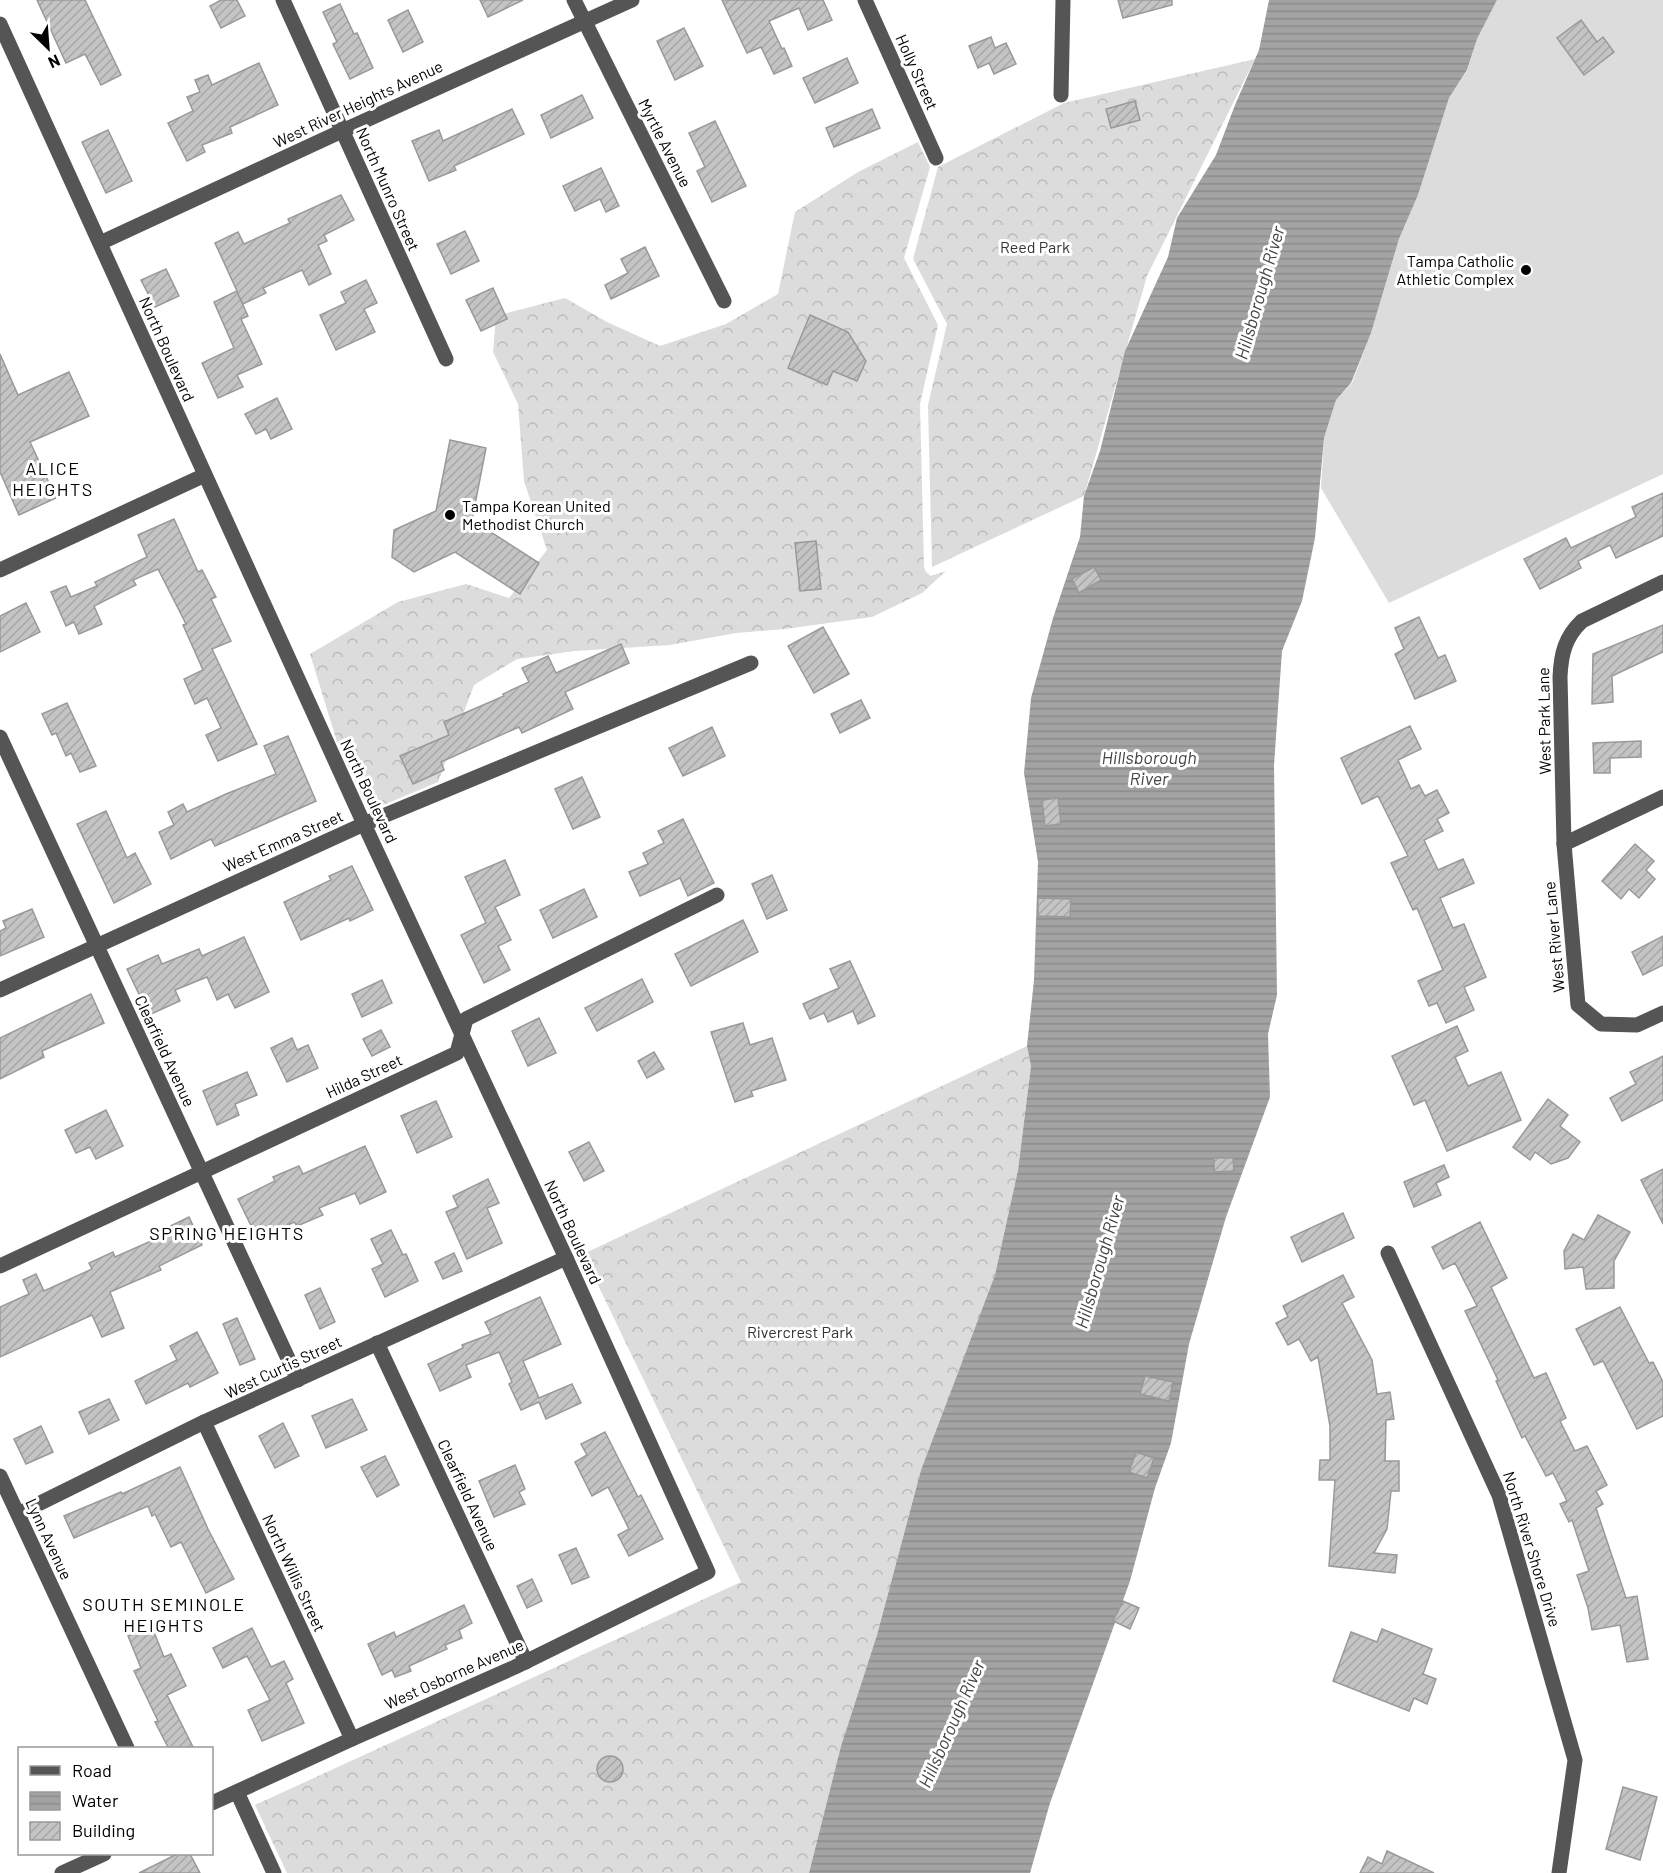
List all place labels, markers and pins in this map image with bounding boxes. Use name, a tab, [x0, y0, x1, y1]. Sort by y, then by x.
place label: Tampa Catholic Athletic Complex	[1396, 251, 1514, 288]
marker: Tampa Catholic Athletic Complex	[1519, 263, 1533, 277]
place label: Tampa Korean United Methodist Church	[462, 496, 611, 533]
marker: Tampa Korean United Methodist Church	[443, 508, 457, 522]

